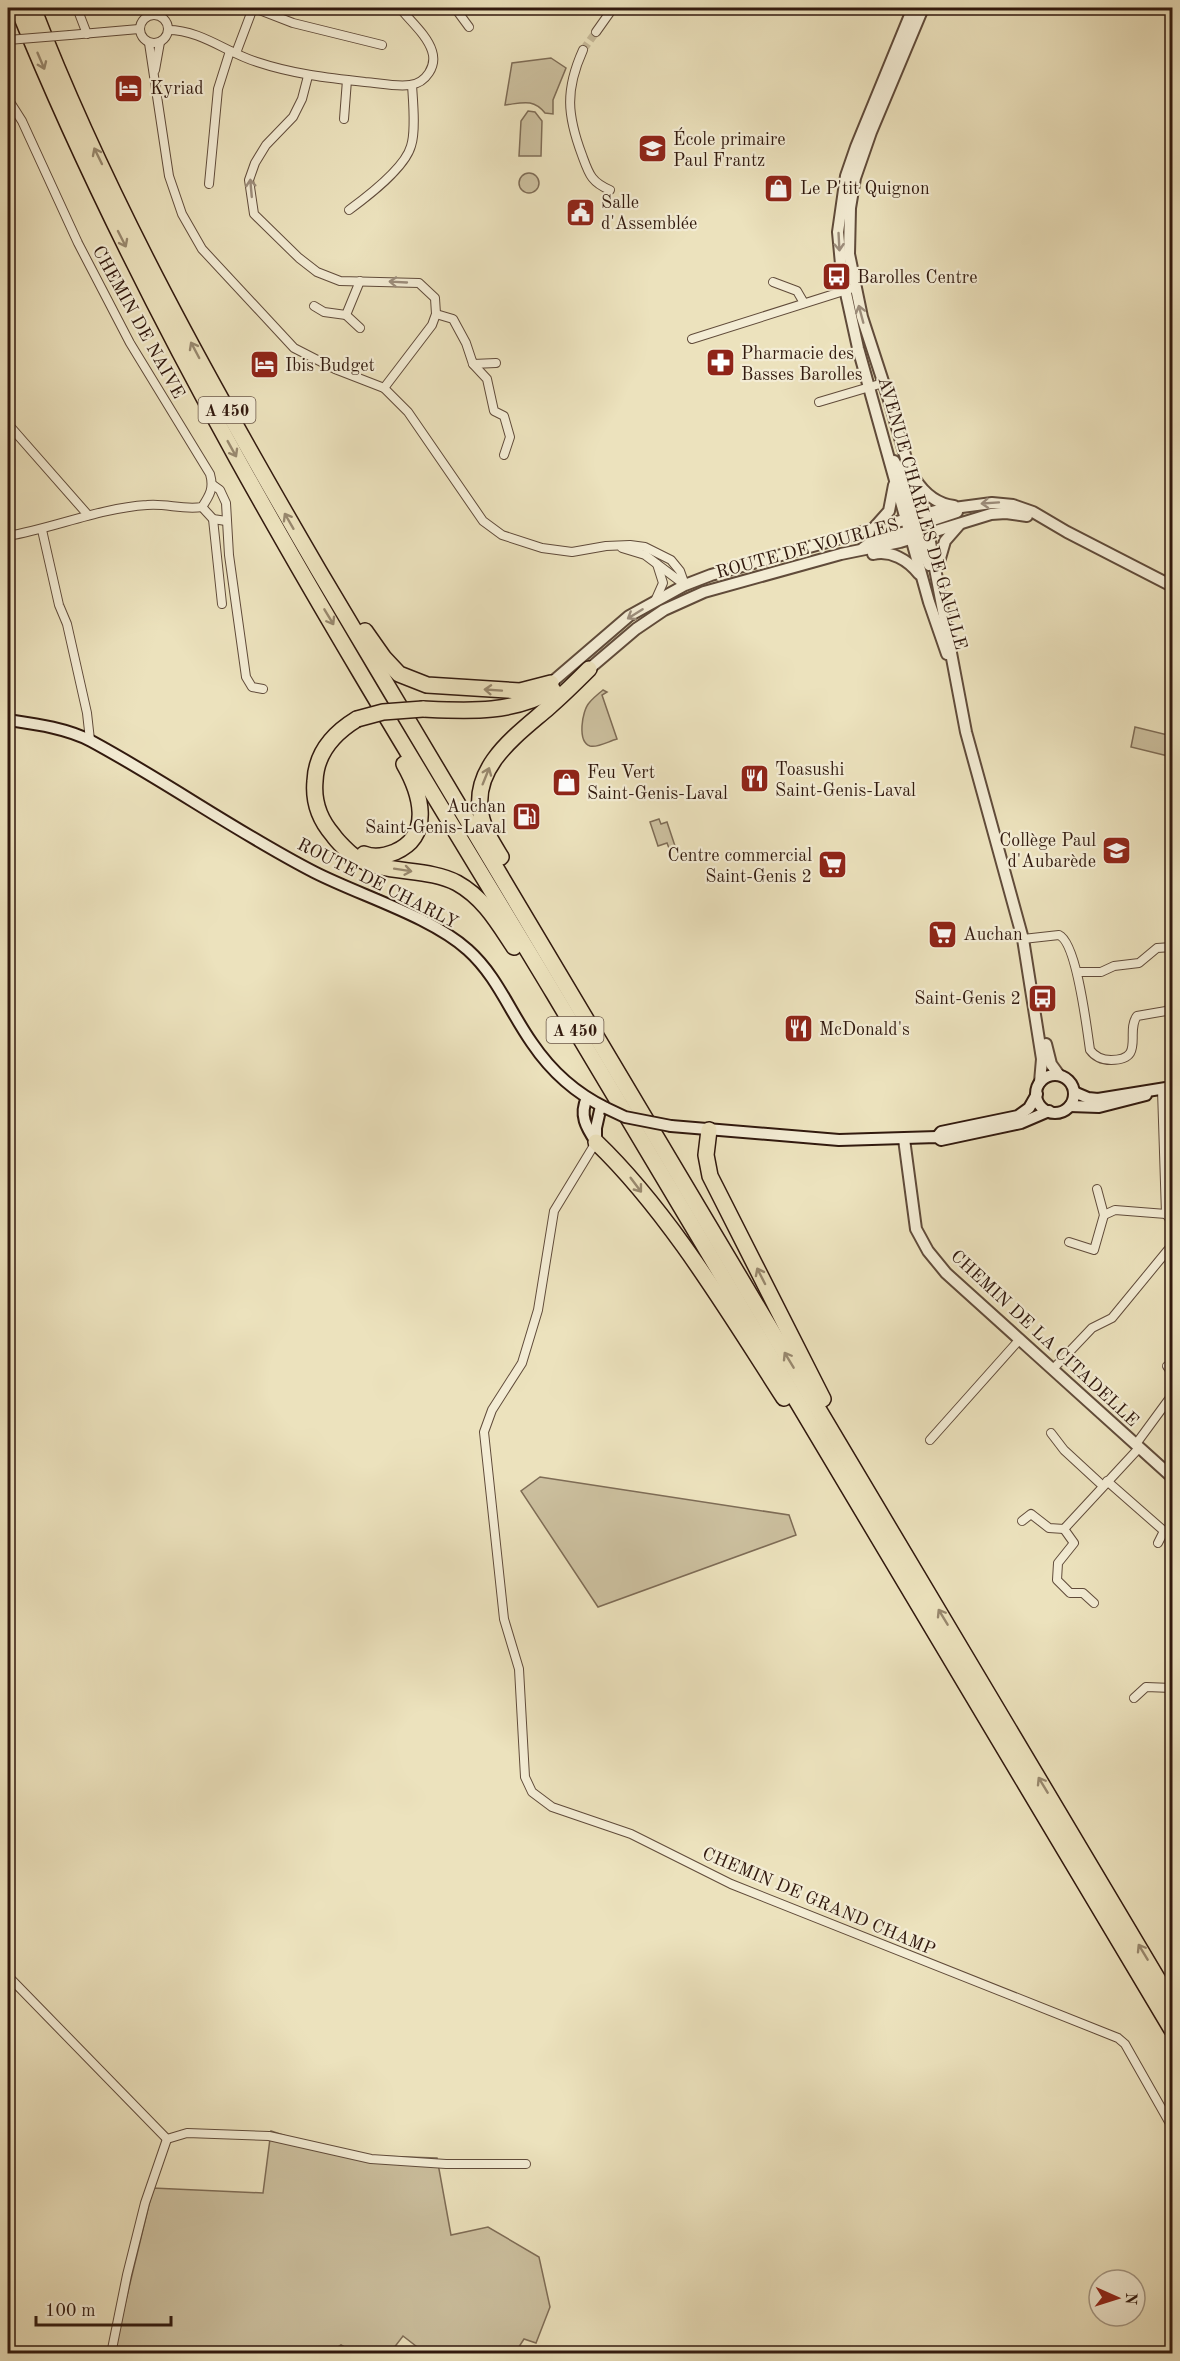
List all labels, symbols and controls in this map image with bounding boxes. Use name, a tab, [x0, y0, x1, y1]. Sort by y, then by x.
one-way arrow	[35, 52, 47, 70]
hotel icon: Kyriad	[113, 72, 145, 104]
place label: Kyriad	[150, 80, 204, 98]
place label: École primaire Paul Frantz	[673, 127, 786, 170]
school or university icon: École primaire Paul Frantz	[636, 133, 668, 165]
one-way arrow	[91, 147, 103, 165]
shop icon: Le P'tit Quignon	[763, 172, 795, 204]
one-way arrow	[245, 178, 256, 198]
place label: Le P'tit Quignon	[800, 180, 930, 198]
place label: Salle d'Assemblée	[601, 194, 697, 233]
public building icon: Salle d'Assemblée	[564, 196, 596, 228]
one-way arrow	[116, 229, 128, 247]
one-way arrow	[833, 231, 844, 251]
street label: CHEMIN DE NAIVE	[89, 243, 188, 402]
bus stop icon: Barolles Centre	[820, 261, 852, 293]
place label: Barolles Centre	[857, 269, 978, 287]
one-way arrow	[389, 277, 409, 288]
one-way arrow	[855, 305, 866, 324]
one-way arrow	[189, 342, 201, 359]
place label: Pharmacie des Basses Barolles	[741, 345, 863, 384]
pharmacy icon: Pharmacie des Basses Barolles	[704, 347, 736, 379]
hotel icon: Ibis Budget	[248, 349, 280, 381]
place label: Ibis Budget	[285, 357, 375, 375]
street label: AVENUE CHARLES DE GAULLE	[874, 375, 970, 652]
road number: A 450	[198, 397, 256, 423]
one-way arrow	[227, 439, 238, 457]
one-way arrow	[980, 498, 1000, 509]
one-way arrow	[283, 513, 295, 530]
street label: ROUTE DE VOURLES	[714, 516, 901, 582]
one-way arrow	[626, 607, 643, 620]
one-way arrow	[324, 608, 336, 625]
one-way arrow	[484, 685, 504, 696]
place label: Toasushi Saint-Genis-Laval	[775, 761, 916, 800]
restaurant icon: Toasushi Saint-Genis-Laval	[738, 763, 770, 795]
place label: Feu Vert Saint-Genis-Laval	[587, 764, 728, 803]
shop icon: Feu Vert Saint-Genis-Laval	[550, 766, 582, 798]
one-way arrow	[481, 767, 492, 786]
place label: Auchan Saint-Genis-Laval	[365, 798, 506, 837]
fuel station icon: Auchan Saint-Genis-Laval	[511, 800, 543, 832]
place label: Collège Paul d'Aubarède	[999, 832, 1096, 871]
school or university icon: Collège Paul d'Aubarède	[1101, 834, 1133, 866]
street label: ROUTE DE CHARLY	[294, 835, 461, 932]
place label: Centre commercial Saint-Genis 2	[667, 847, 812, 886]
supermarket icon: Centre commercial Saint-Genis 2	[817, 849, 849, 881]
one-way arrow	[392, 864, 412, 875]
supermarket icon: Auchan	[926, 918, 958, 950]
place label: Auchan	[963, 926, 1023, 944]
bus stop icon: Saint-Genis 2	[1026, 982, 1058, 1014]
place label: Saint-Genis 2	[914, 990, 1021, 1008]
restaurant icon: McDonald's	[782, 1013, 814, 1045]
road number: A 450	[546, 1017, 604, 1043]
place label: McDonald's	[819, 1021, 910, 1039]
one-way arrow	[629, 1177, 642, 1193]
street label: CHEMIN DE LA CITADELLE	[947, 1247, 1142, 1430]
one-way arrow	[755, 1268, 767, 1285]
one-way arrow	[783, 1352, 795, 1369]
one-way arrow	[936, 1609, 948, 1626]
one-way arrow	[1036, 1777, 1048, 1794]
street label: CHEMIN DE GRAND CHAMP	[700, 1845, 938, 1959]
one-way arrow	[1136, 1944, 1148, 1961]
north arrow	[1087, 2268, 1147, 2328]
scale bar	[36, 2289, 171, 2327]
text: N	[1122, 2292, 1138, 2306]
text: 100 m	[45, 2302, 96, 2320]

